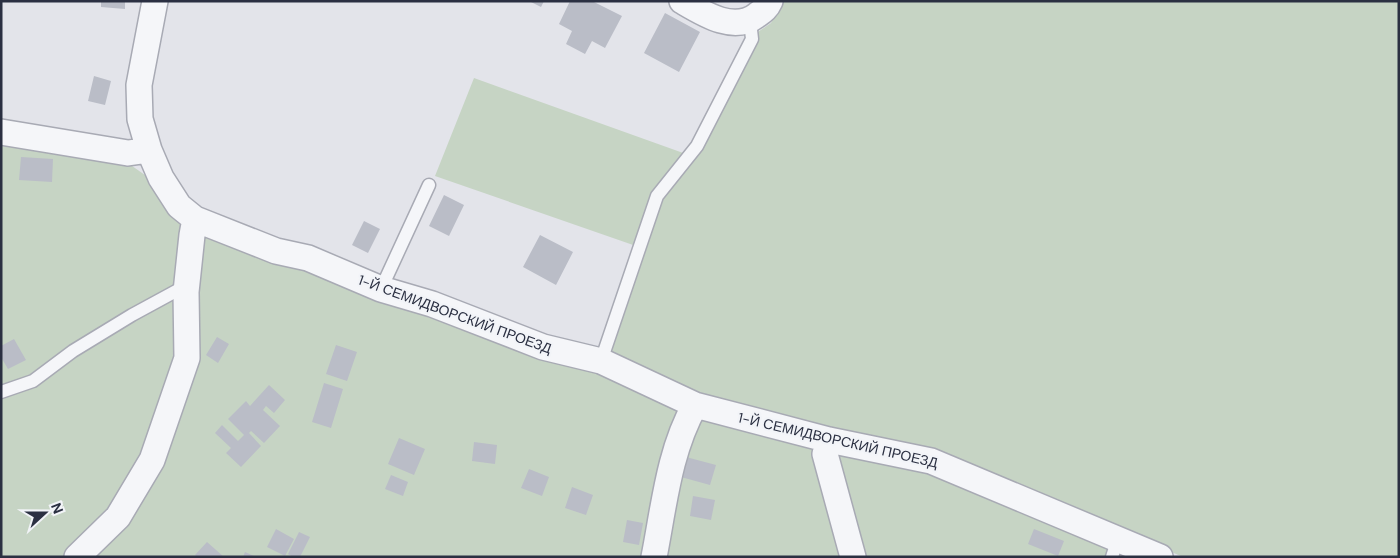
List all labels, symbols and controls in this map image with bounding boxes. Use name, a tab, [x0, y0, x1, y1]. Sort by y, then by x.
street label: 1-Й СЕМИДВОРСКИЙ ПРОЕЗД	[356, 271, 555, 358]
street label: 1-Й СЕМИДВОРСКИЙ ПРОЕЗД	[736, 408, 940, 472]
north arrow	[20, 488, 70, 538]
text: N	[47, 500, 67, 516]

